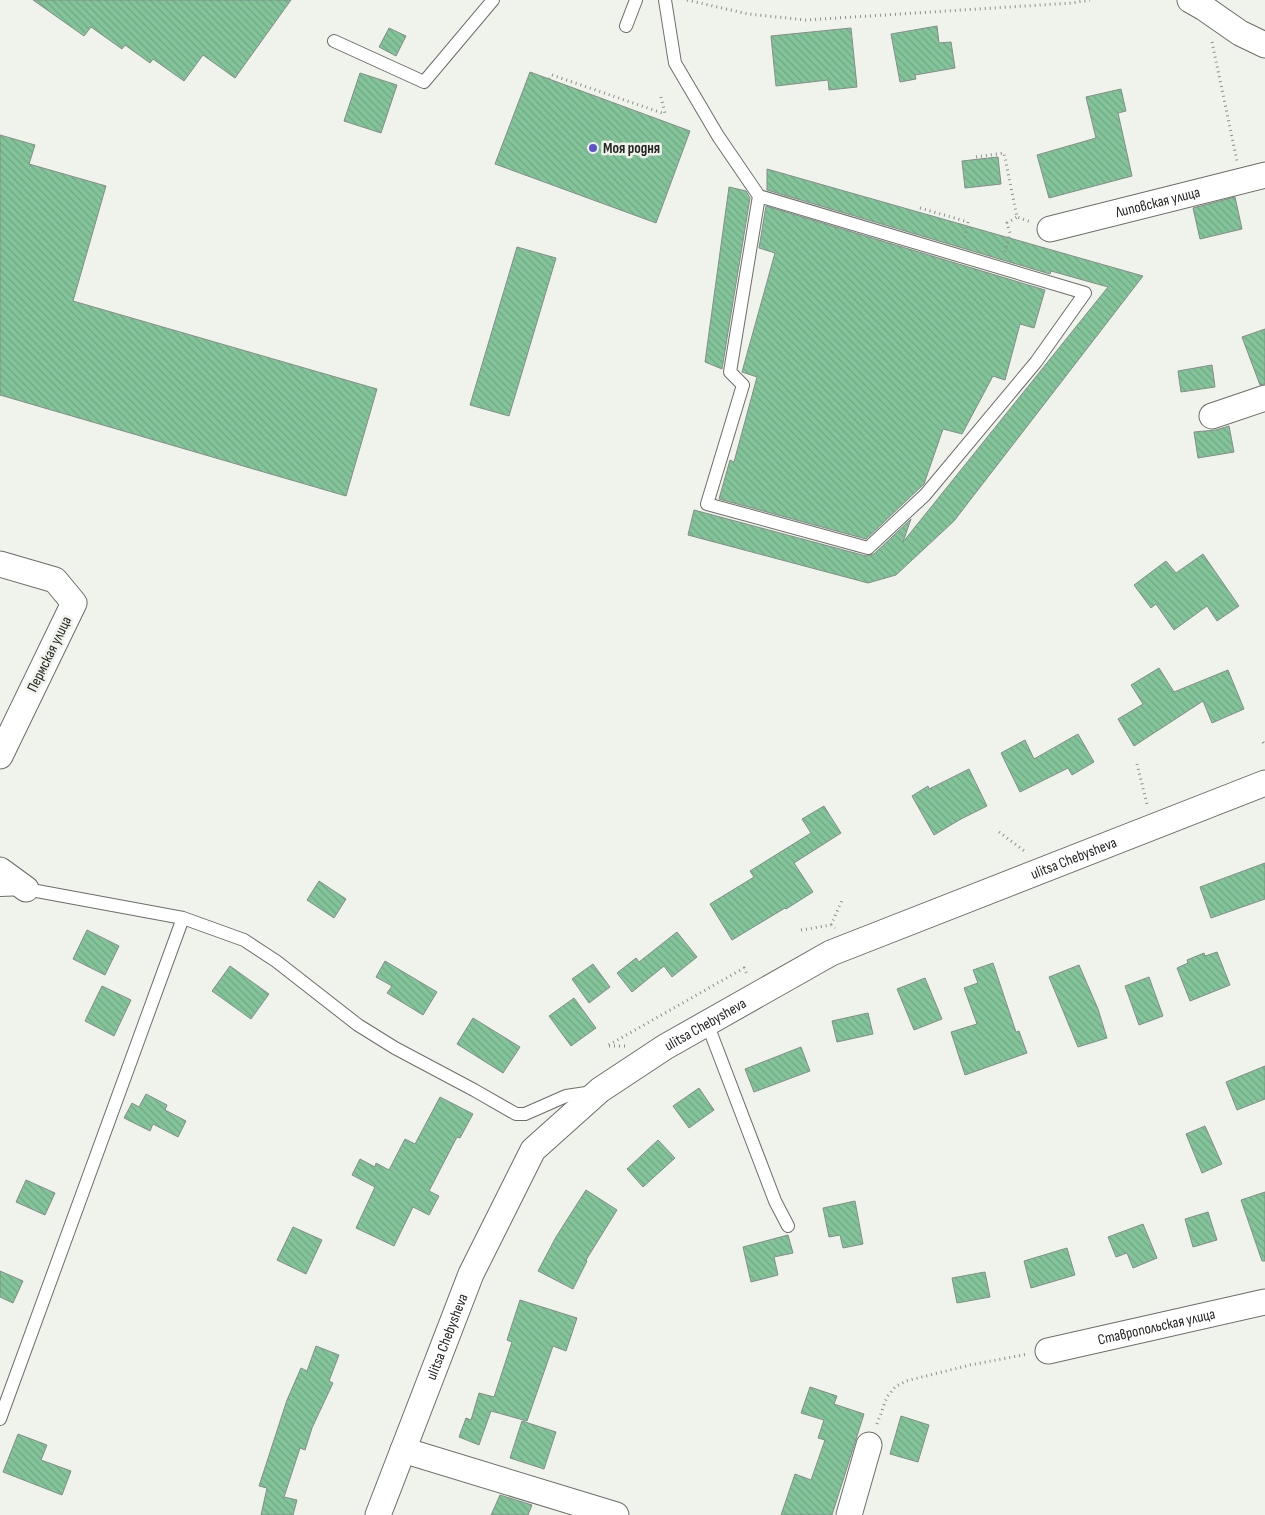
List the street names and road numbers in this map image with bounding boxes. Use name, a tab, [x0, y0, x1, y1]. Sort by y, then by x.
street label: Липовская улица	[1113, 183, 1202, 222]
street label: Пермская улица	[23, 613, 76, 695]
street label: ulitsa Chebysheva	[1028, 833, 1120, 884]
street label: ulitsa Chebysheva	[661, 994, 750, 1055]
street label: ulitsa Chebysheva	[422, 1291, 473, 1383]
street label: Ставропольская улица	[1096, 1305, 1217, 1350]

